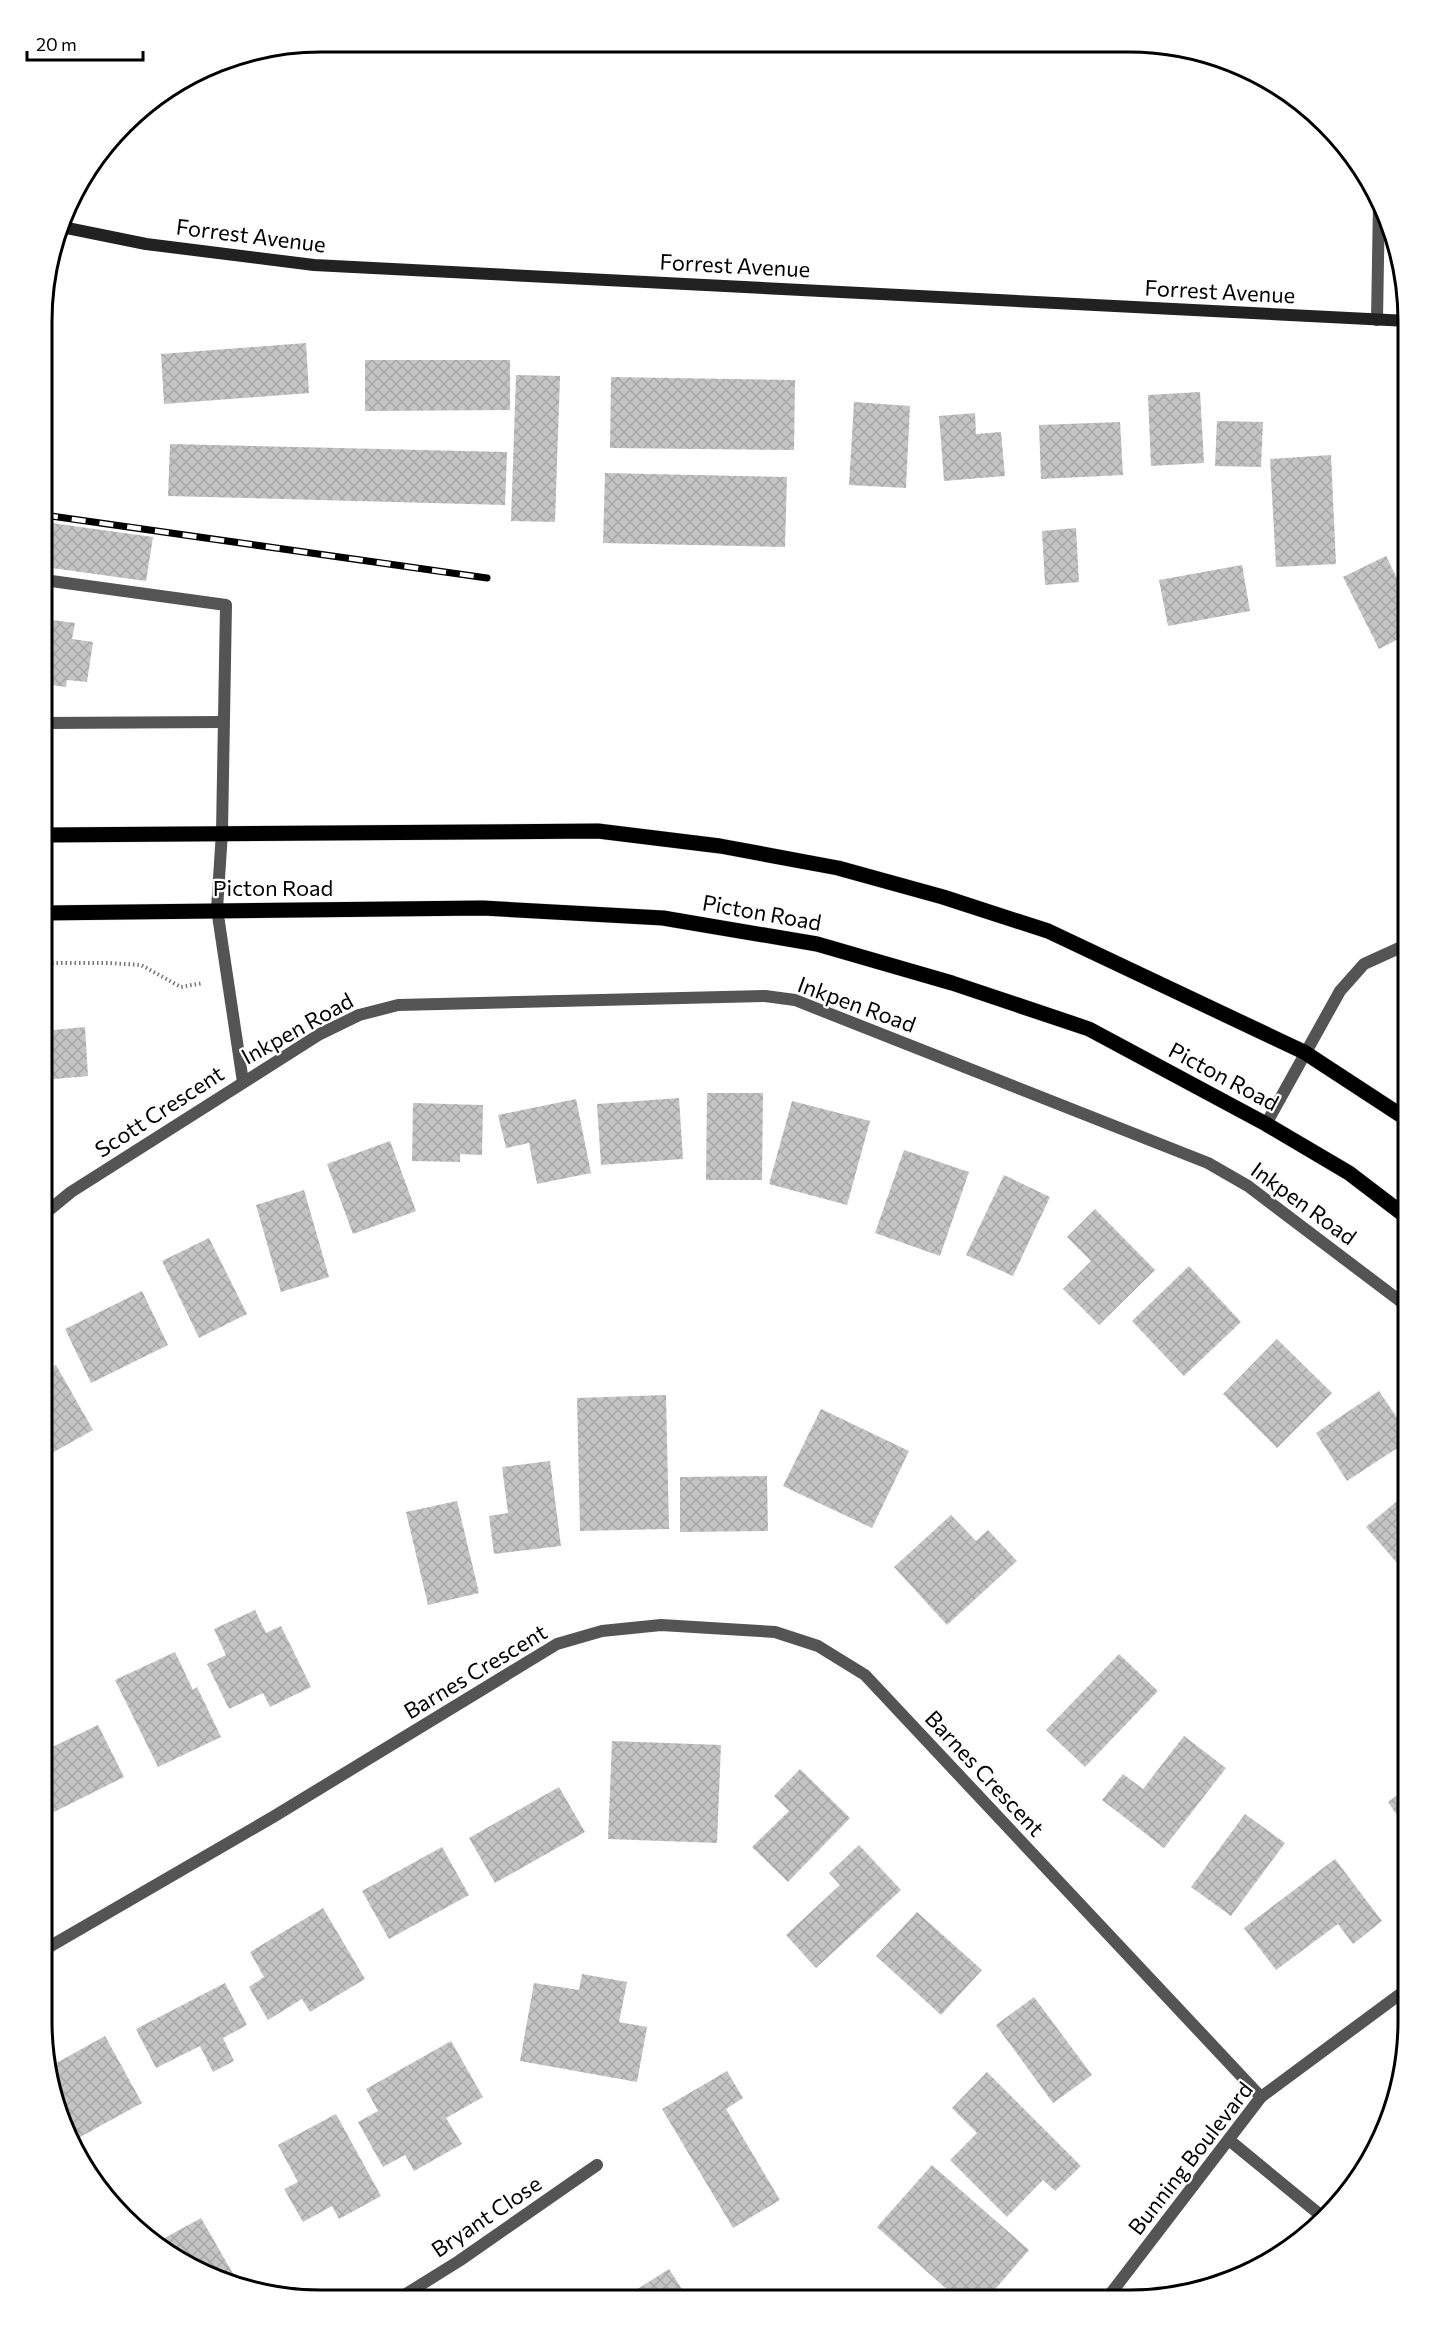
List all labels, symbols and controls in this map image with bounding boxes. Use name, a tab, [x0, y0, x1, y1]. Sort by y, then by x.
scale bar	[27, 24, 142, 62]
text: 20 m	[36, 33, 77, 55]
street label: Forrest Avenue	[175, 212, 327, 258]
street label: Forrest Avenue	[659, 248, 811, 282]
street label: Forrest Avenue	[1144, 274, 1296, 308]
street label: Picton Road	[213, 874, 333, 901]
street label: Picton Road	[700, 888, 824, 936]
street label: Inkpen Road	[794, 970, 920, 1038]
street label: Inkpen Road	[236, 986, 358, 1070]
street label: Picton Road	[1164, 1036, 1284, 1116]
street label: Scott Crescent	[89, 1059, 229, 1163]
street label: Inkpen Road	[1246, 1156, 1362, 1250]
street label: Barnes Crescent	[399, 1618, 551, 1724]
street label: Barnes Crescent	[920, 1705, 1050, 1841]
street label: Bunning Boulevard	[1122, 2076, 1258, 2240]
street label: Bryant Close	[426, 2169, 546, 2263]

